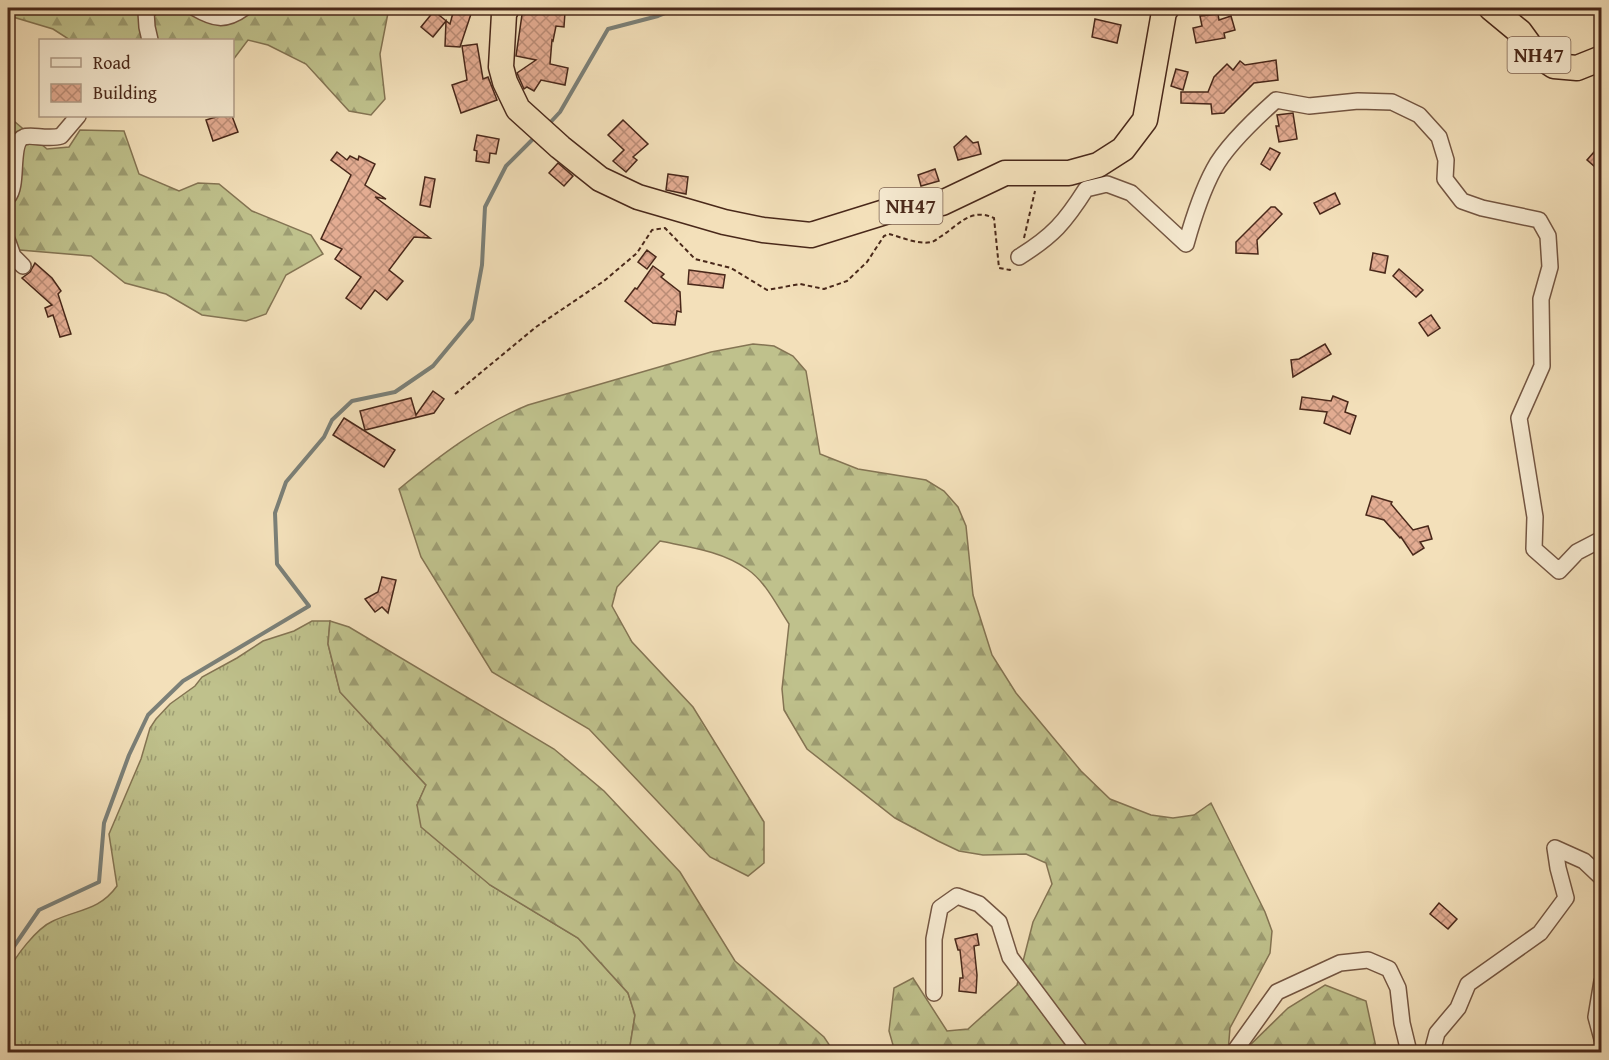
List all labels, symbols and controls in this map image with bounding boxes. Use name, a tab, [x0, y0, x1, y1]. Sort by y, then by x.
road number: NH47	[1508, 37, 1570, 73]
legend	[39, 39, 234, 117]
text: Road	[93, 49, 131, 76]
text: Building	[93, 79, 157, 106]
road number: NH47	[880, 188, 942, 224]

